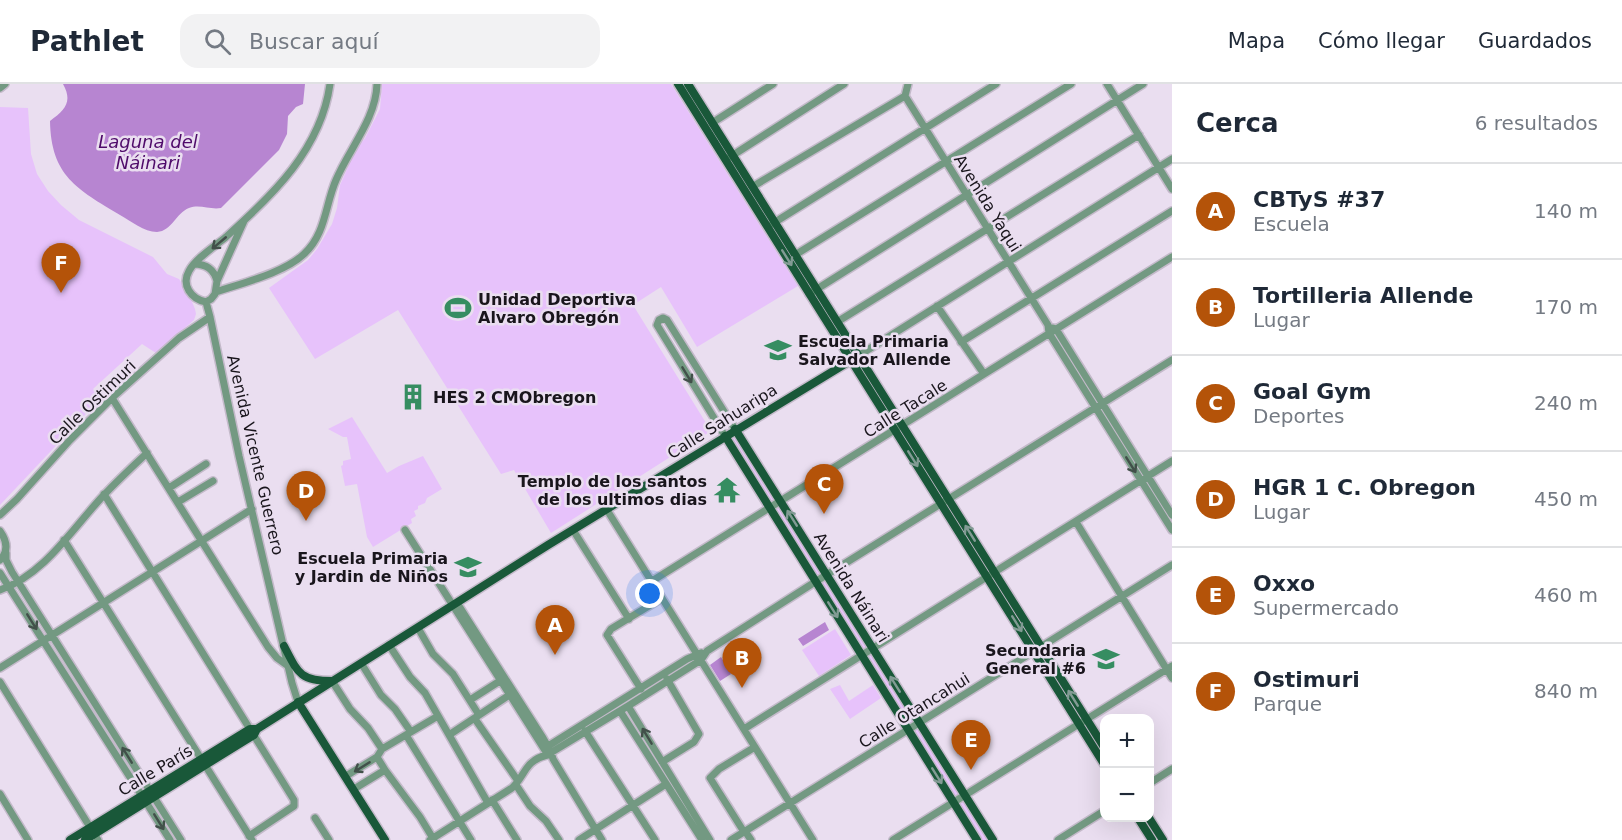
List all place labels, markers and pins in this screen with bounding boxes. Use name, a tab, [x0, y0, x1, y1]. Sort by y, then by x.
pin: F	[42, 244, 80, 293]
place label: Unidad Deportiva Alvaro Obregón	[478, 290, 636, 327]
sports icon: Unidad Deportiva Alvaro Obregón	[443, 293, 473, 323]
place label: Escuela Primaria Salvador Allende	[798, 332, 951, 369]
school or university icon: Escuela Primaria Salvador Allende	[763, 335, 793, 365]
building icon: HES 2 CMObregon	[398, 382, 428, 412]
place label: HES 2 CMObregon	[433, 388, 596, 407]
pin: C	[804, 464, 844, 514]
pin: D	[286, 472, 326, 521]
place label: Templo de los santos de los ultimos dias	[518, 472, 707, 509]
temple icon: Templo de los santos de los ultimos dias	[712, 475, 742, 505]
place label: Escuela Primaria y Jardin de Niños	[295, 549, 448, 586]
school or university icon: Escuela Primaria y Jardin de Niños	[453, 552, 483, 582]
pin: A	[536, 606, 574, 655]
pin: B	[722, 638, 762, 688]
place label: Secundaria General #6	[985, 641, 1086, 678]
school or university icon: Secundaria General #6	[1091, 644, 1121, 674]
pin: E	[952, 720, 990, 770]

